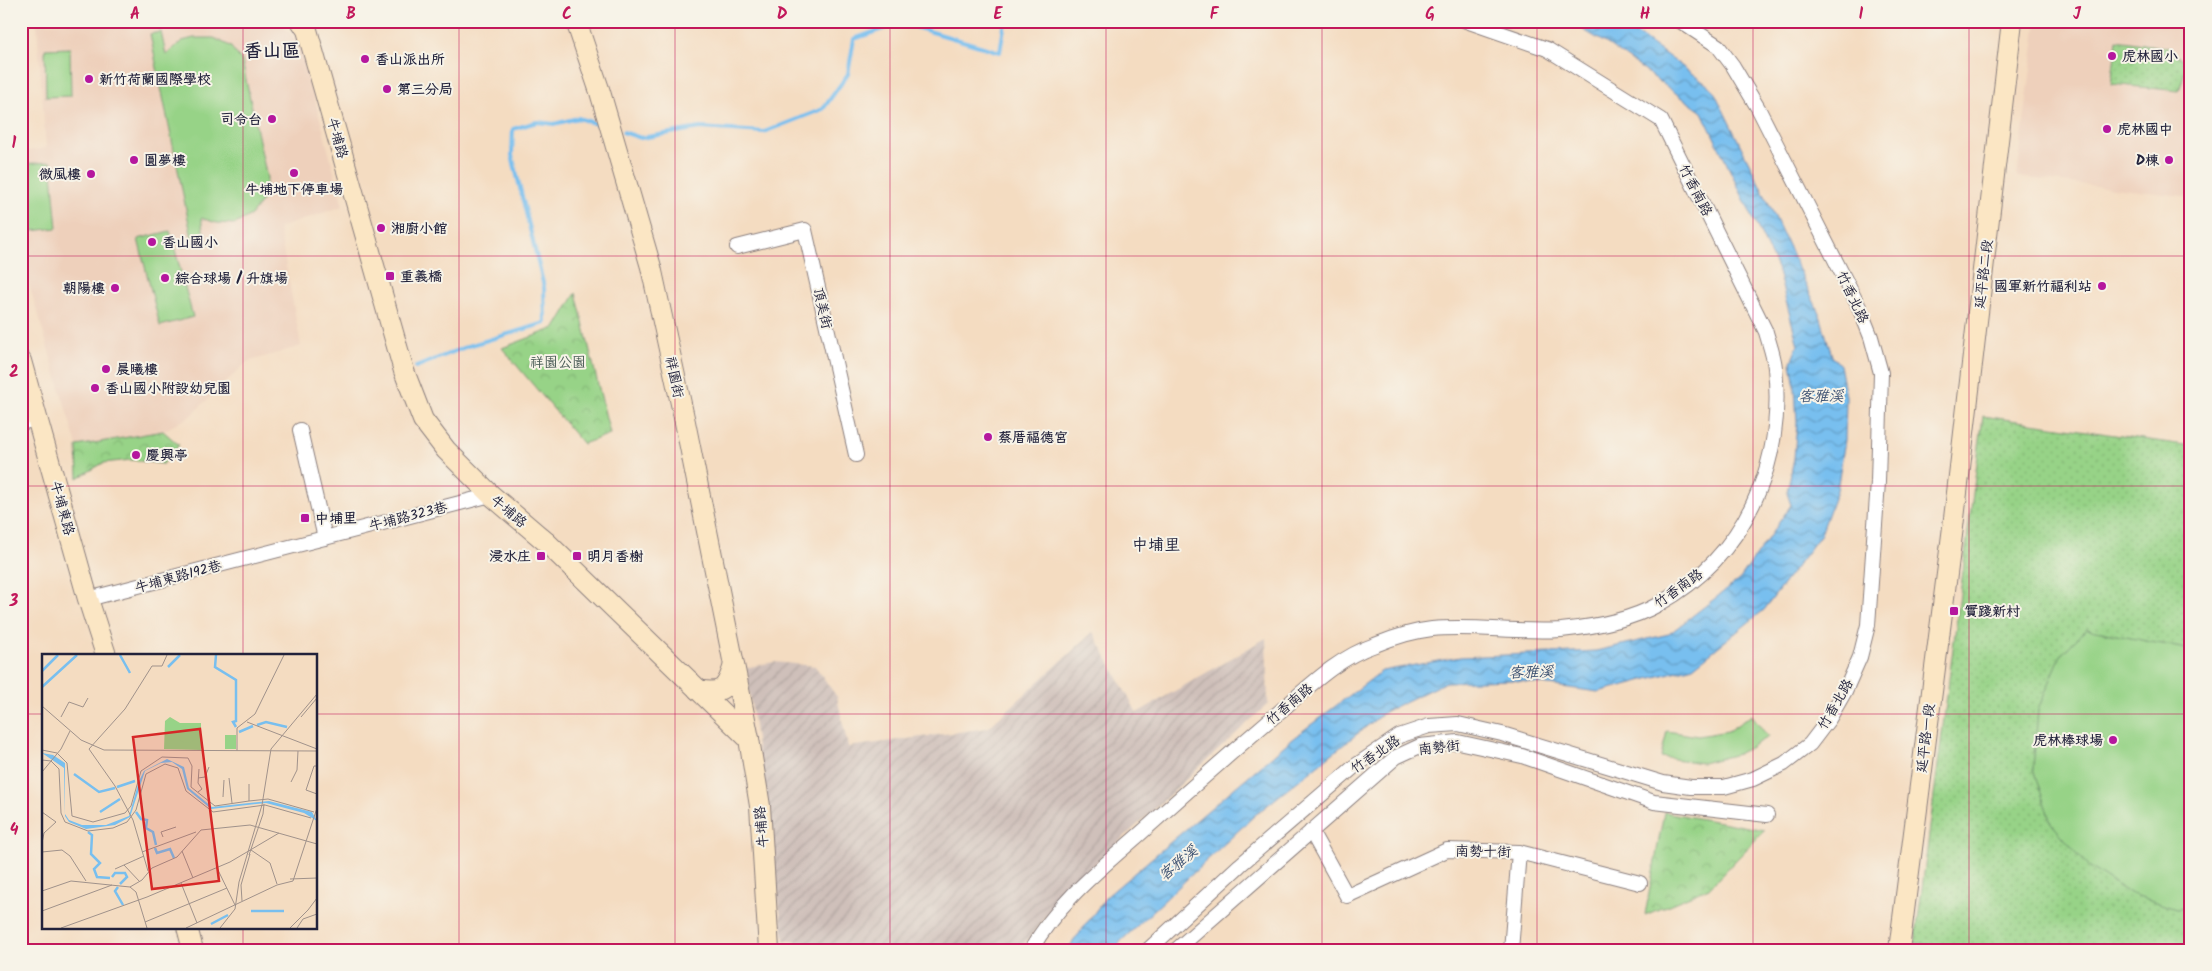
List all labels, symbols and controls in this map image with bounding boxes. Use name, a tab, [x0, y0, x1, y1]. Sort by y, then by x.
text: A	[130, 2, 140, 27]
text: B	[346, 2, 356, 27]
text: C	[562, 2, 572, 27]
text: D	[777, 2, 788, 27]
text: E	[994, 2, 1004, 27]
text: F	[1210, 2, 1220, 27]
text: G	[1425, 2, 1435, 27]
text: H	[1640, 2, 1650, 27]
text: I	[1859, 2, 1864, 27]
text: J	[2073, 2, 2082, 27]
district label: 香山區	[243, 37, 301, 67]
place label: 虎林國小	[2122, 46, 2178, 68]
place label: 香山派出所	[375, 49, 445, 71]
marker: 虎林國小	[2106, 50, 2118, 62]
marker: 香山派出所	[359, 53, 371, 65]
place label: 新竹荷蘭國際學校	[99, 69, 211, 91]
marker: 新竹荷蘭國際學校	[83, 73, 95, 85]
place label: 第三分局	[397, 79, 453, 101]
marker: 第三分局	[381, 83, 393, 95]
place label: 司令台	[220, 109, 262, 131]
marker: 司令台	[266, 113, 278, 125]
street label: 牛埔路	[321, 115, 353, 161]
place label: 虎林國中	[2117, 119, 2173, 141]
marker: 虎林國中	[2101, 123, 2113, 135]
text: 1	[12, 131, 17, 156]
place label: 圓夢樓	[144, 150, 186, 172]
place label: D棟	[2136, 150, 2160, 172]
marker: 圓夢樓	[128, 154, 140, 166]
marker: D棟	[2163, 154, 2175, 166]
street label: 竹香南路	[1673, 161, 1718, 220]
place label: 微風樓	[39, 164, 81, 186]
marker: 牛埔地下停車場	[288, 167, 300, 179]
marker: 微風樓	[85, 168, 97, 180]
place label: 牛埔地下停車場	[245, 179, 343, 201]
place label: 湘廚小館	[391, 218, 447, 240]
marker: 湘廚小館	[375, 222, 387, 234]
place label: 香山國小	[162, 232, 218, 254]
marker: 香山國小	[146, 236, 158, 248]
street label: 延平路二段	[1969, 238, 1999, 310]
place label: 重義橋	[400, 266, 442, 288]
street label: 竹香北路	[1830, 267, 1874, 327]
place label: 綜合球場 / 升旗場	[175, 268, 288, 290]
marker: 重義橋	[384, 270, 396, 282]
marker: 綜合球場 / 升旗場	[159, 272, 171, 284]
place label: 國軍新竹福利站	[1994, 276, 2092, 298]
place label: 朝陽樓	[63, 278, 105, 300]
marker: 國軍新竹福利站	[2096, 280, 2108, 292]
marker: 朝陽樓	[109, 282, 121, 294]
street label: 頂美街	[807, 285, 837, 331]
park label: 祥園公園	[530, 352, 586, 374]
street label: 祥園街	[659, 354, 689, 400]
place label: 晨曦樓	[116, 359, 158, 381]
text: 2	[9, 360, 19, 385]
marker: 晨曦樓	[100, 363, 112, 375]
place label: 香山國小附設幼兒園	[105, 378, 231, 400]
marker: 香山國小附設幼兒園	[89, 382, 101, 394]
water label: 客雅溪	[1798, 385, 1844, 409]
place label: 蔡厝福德宮	[998, 427, 1068, 449]
marker: 蔡厝福德宮	[982, 431, 994, 443]
place label: 慶興亭	[146, 445, 188, 467]
marker: 慶興亭	[130, 449, 142, 461]
street label: 牛埔東路	[44, 478, 80, 538]
street label: 牛埔路	[485, 490, 532, 534]
street label: 牛埔路323巷	[367, 496, 451, 537]
place label: 中埔里	[315, 508, 357, 530]
marker: 中埔里	[299, 512, 311, 524]
district label: 中埔里	[1132, 533, 1180, 558]
place label: 浸水庄	[489, 546, 531, 568]
place label: 明月香榭	[587, 546, 644, 568]
marker: 浸水庄	[535, 550, 547, 562]
marker: 明月香榭	[571, 550, 583, 562]
street label: 牛埔東路192巷	[132, 555, 225, 599]
street label: 竹香南路	[1649, 564, 1708, 614]
text: 3	[9, 589, 19, 614]
place label: 實踐新村	[1964, 601, 2020, 623]
marker: 實踐新村	[1948, 605, 1960, 617]
inset map	[42, 654, 318, 928]
water label: 客雅溪	[1508, 661, 1555, 685]
street label: 竹香北路	[1812, 675, 1859, 734]
street label: 竹香南路	[1261, 678, 1318, 731]
street label: 延平路一段	[1911, 702, 1941, 774]
street label: 竹香北路	[1346, 730, 1405, 780]
place label: 虎林棒球場	[2033, 730, 2103, 752]
marker: 虎林棒球場	[2107, 734, 2119, 746]
street label: 南勢街	[1417, 735, 1461, 761]
street label: 牛埔路	[749, 805, 775, 849]
text: 4	[10, 818, 19, 843]
water label: 客雅溪	[1154, 839, 1204, 887]
street label: 南勢十街	[1455, 841, 1511, 863]

